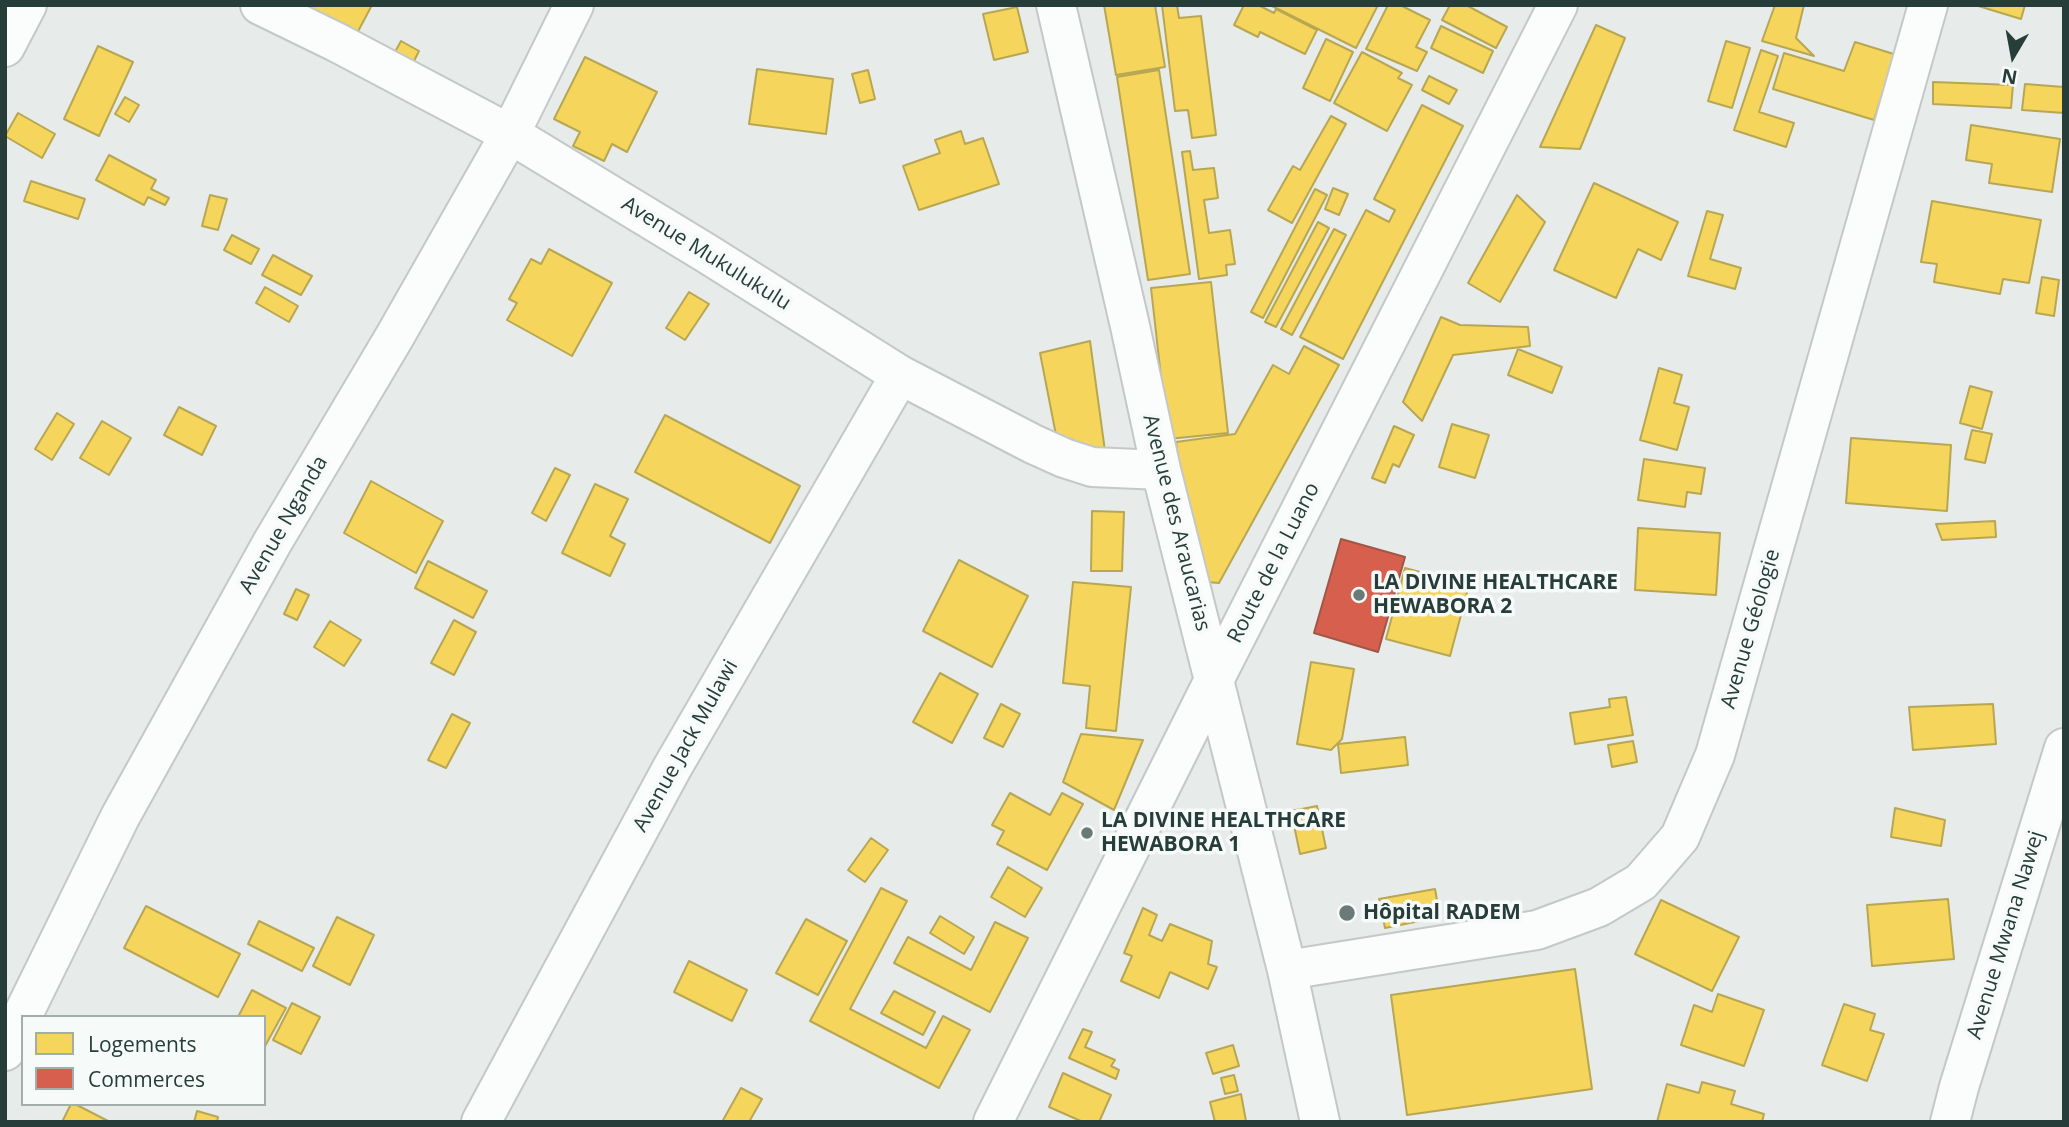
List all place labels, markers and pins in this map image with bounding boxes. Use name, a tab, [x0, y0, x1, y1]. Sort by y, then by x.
place label: LA DIVINE HEALTHCARE HEWABORA 2	[1373, 570, 1618, 620]
marker: LA DIVINE HEALTHCARE HEWABORA 2	[1351, 587, 1367, 603]
place label: LA DIVINE HEALTHCARE HEWABORA 1	[1101, 808, 1346, 858]
marker: LA DIVINE HEALTHCARE HEWABORA 1	[1079, 825, 1095, 841]
place label: Hôpital RADEM	[1363, 900, 1521, 926]
marker: Hôpital RADEM	[1337, 903, 1357, 923]

